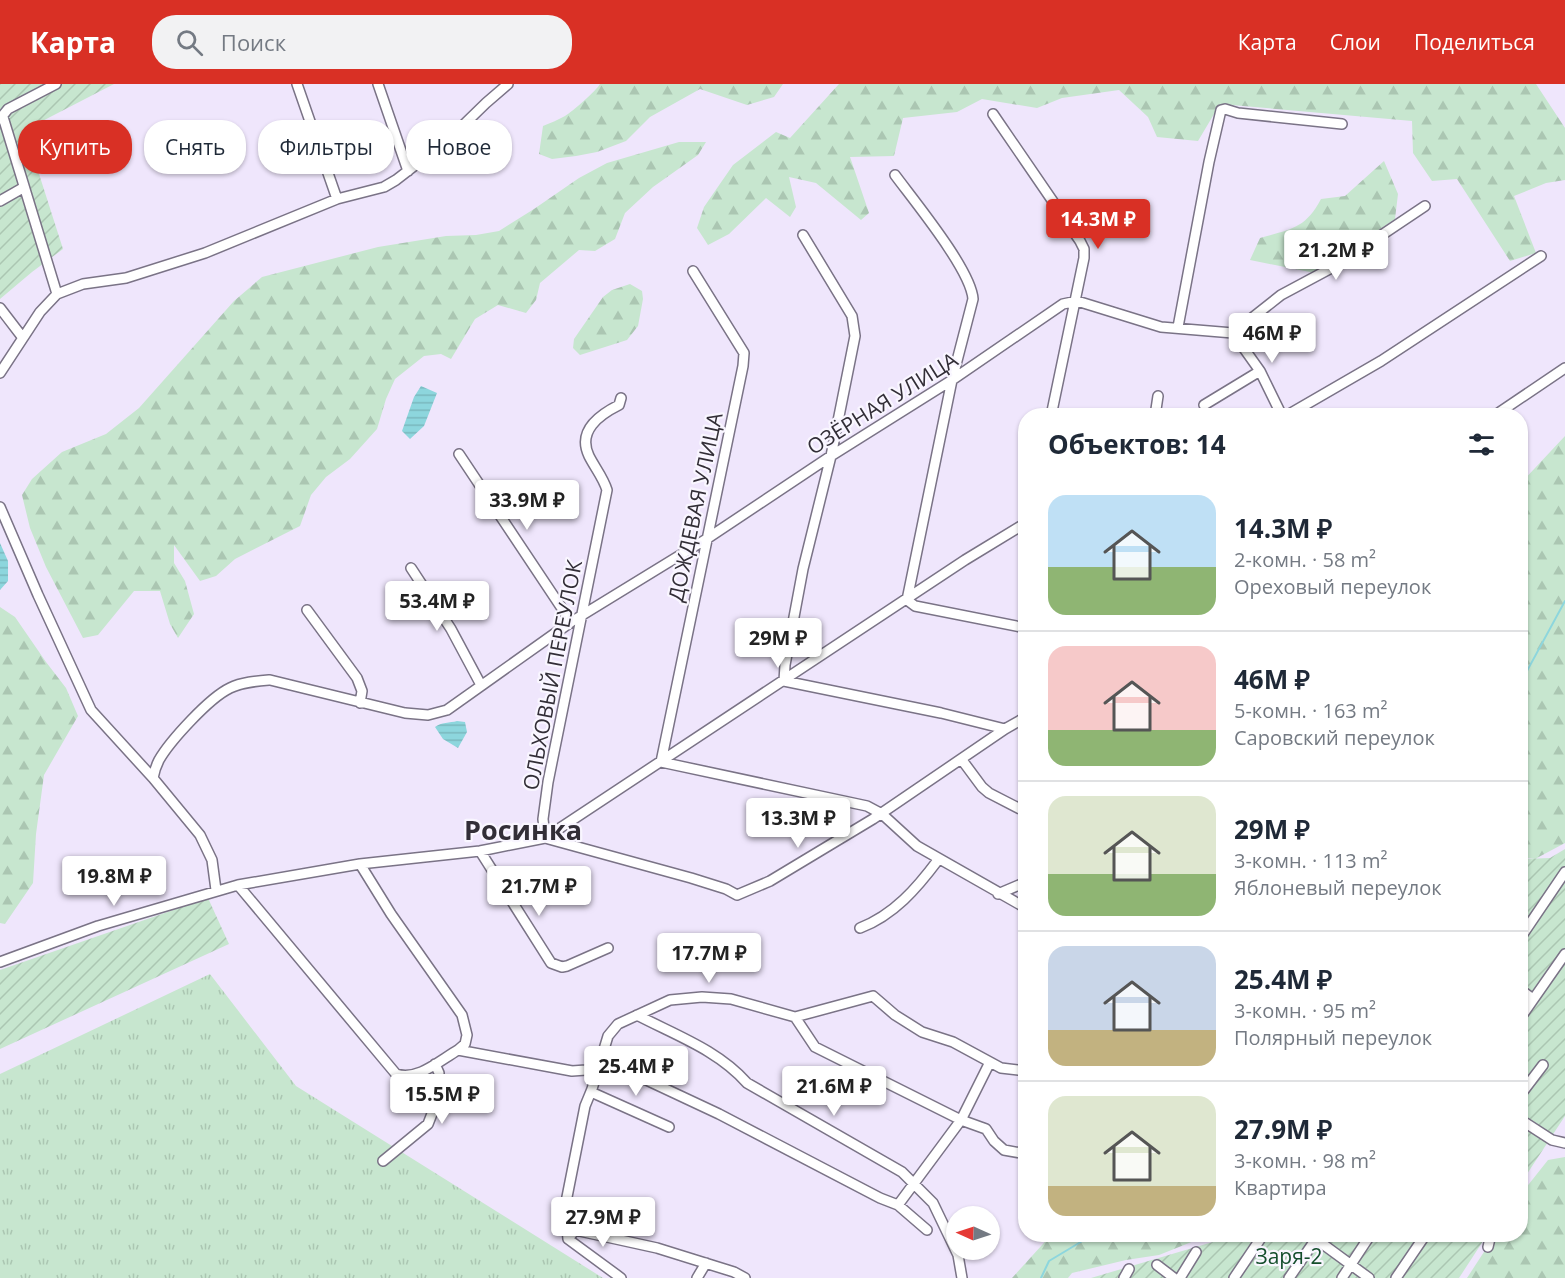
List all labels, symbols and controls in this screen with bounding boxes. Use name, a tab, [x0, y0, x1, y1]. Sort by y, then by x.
search box	[152, 15, 572, 69]
text: Карта	[30, 23, 116, 61]
icon: search	[173, 26, 206, 59]
text: Поиск	[221, 27, 286, 57]
text: Карта	[1238, 28, 1297, 56]
text: Слои	[1330, 28, 1381, 56]
text: Поделиться	[1414, 28, 1535, 56]
chip: Купить	[18, 120, 132, 174]
chip: Снять	[144, 120, 246, 174]
chip: Фильтры	[258, 120, 394, 174]
chip: Новое	[406, 120, 512, 174]
pin: 14.3M ₽	[1043, 199, 1153, 250]
text: 14.3M ₽	[1060, 205, 1136, 232]
pin: 21.2M ₽	[1281, 230, 1391, 281]
text: 21.2M ₽	[1298, 236, 1374, 263]
pin: 46M ₽	[1230, 313, 1314, 364]
text: 46M ₽	[1243, 319, 1301, 346]
street label: ОЗЁРНАЯ УЛИЦА	[801, 345, 963, 461]
street label: ДОЖДЕВАЯ УЛИЦА	[661, 409, 729, 604]
text: Объектов: 14	[1048, 426, 1226, 462]
icon: filters	[1465, 428, 1498, 461]
pin: 33.9M ₽	[472, 480, 582, 531]
text: 33.9M ₽	[489, 486, 565, 513]
text: 14.3M ₽	[1234, 510, 1332, 546]
icon: home	[1096, 519, 1168, 591]
text: 2-комн. · 58 m²	[1234, 546, 1376, 573]
street label: ОЛЬХОВЫЙ ПЕРЕУЛОК	[516, 557, 588, 792]
text: Ореховый переулок	[1234, 573, 1431, 600]
pin: 53.4M ₽	[382, 581, 492, 632]
text: 53.4M ₽	[399, 587, 475, 614]
pin: 29M ₽	[736, 618, 820, 669]
text: 29M ₽	[749, 624, 807, 651]
text: 46M ₽	[1234, 661, 1310, 697]
icon: home	[1096, 670, 1168, 742]
text: 5-комн. · 163 m²	[1234, 697, 1387, 724]
text: Саровский переулок	[1234, 724, 1435, 751]
pin: 13.3M ₽	[743, 798, 853, 849]
text: 13.3M ₽	[760, 804, 836, 831]
district label: Росинка	[464, 811, 582, 848]
text: 29M ₽	[1234, 811, 1310, 847]
icon: home	[1096, 820, 1168, 892]
text: 3-комн. · 113 m²	[1234, 847, 1387, 874]
pin: 19.8M ₽	[59, 856, 169, 907]
text: 19.8M ₽	[76, 862, 152, 889]
pin: 21.7M ₽	[484, 866, 594, 917]
text: 21.7M ₽	[501, 872, 577, 899]
text: Яблоневый переулок	[1234, 874, 1442, 901]
pin: 17.7M ₽	[654, 933, 764, 984]
text: 17.7M ₽	[671, 939, 747, 966]
text: 25.4M ₽	[1234, 961, 1332, 997]
icon: home	[1096, 970, 1168, 1042]
text: 3-комн. · 95 m²	[1234, 997, 1376, 1024]
text: Полярный переулок	[1234, 1024, 1432, 1051]
pin: 25.4M ₽	[581, 1046, 691, 1097]
text: 25.4M ₽	[598, 1052, 674, 1079]
pin: 21.6M ₽	[779, 1066, 889, 1117]
text: 21.6M ₽	[796, 1072, 872, 1099]
pin: 15.5M ₽	[387, 1074, 497, 1125]
text: 15.5M ₽	[404, 1080, 480, 1107]
text: 27.9M ₽	[1234, 1111, 1332, 1147]
icon: home	[1096, 1120, 1168, 1192]
text: 3-комн. · 98 m²	[1234, 1147, 1376, 1174]
text: Квартира	[1234, 1174, 1327, 1201]
pin: 27.9M ₽	[548, 1197, 658, 1248]
text: 27.9M ₽	[565, 1203, 641, 1230]
north arrow	[946, 1206, 1000, 1260]
map controls	[946, 1206, 1000, 1260]
park label: Заря-2	[1255, 1242, 1323, 1270]

